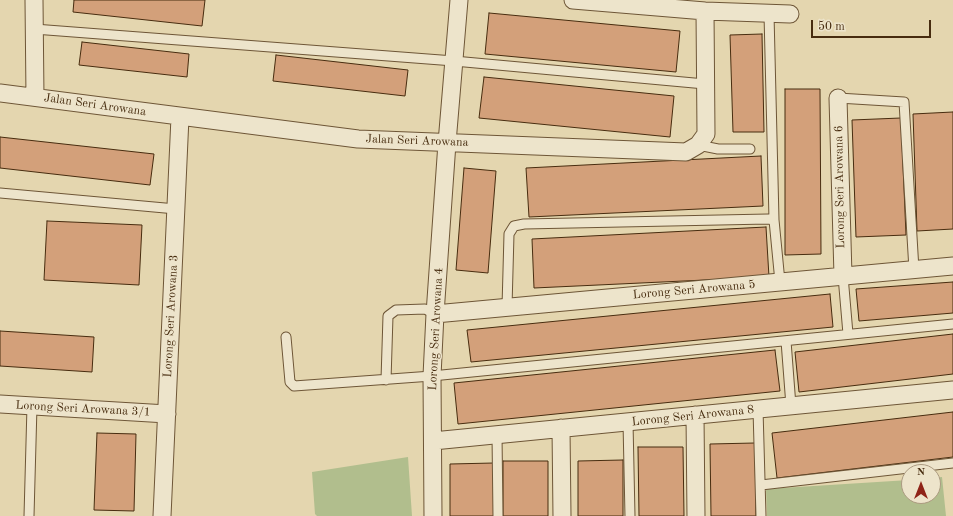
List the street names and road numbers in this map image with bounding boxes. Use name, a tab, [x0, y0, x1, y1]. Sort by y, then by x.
street label: Jalan Seri Arowana	[43, 91, 147, 119]
street label: Lorong Seri Arowana 6	[832, 125, 848, 249]
street label: Jalan Seri Arowana	[365, 132, 469, 150]
street label: Lorong Seri Arowana 3	[161, 254, 181, 378]
street label: Lorong Seri Arowana 4	[426, 267, 446, 391]
street label: Lorong Seri Arowana 5	[632, 277, 756, 303]
street label: Lorong Seri Arowana 3/1	[15, 398, 151, 420]
street label: Lorong Seri Arowana 8	[631, 402, 755, 430]

